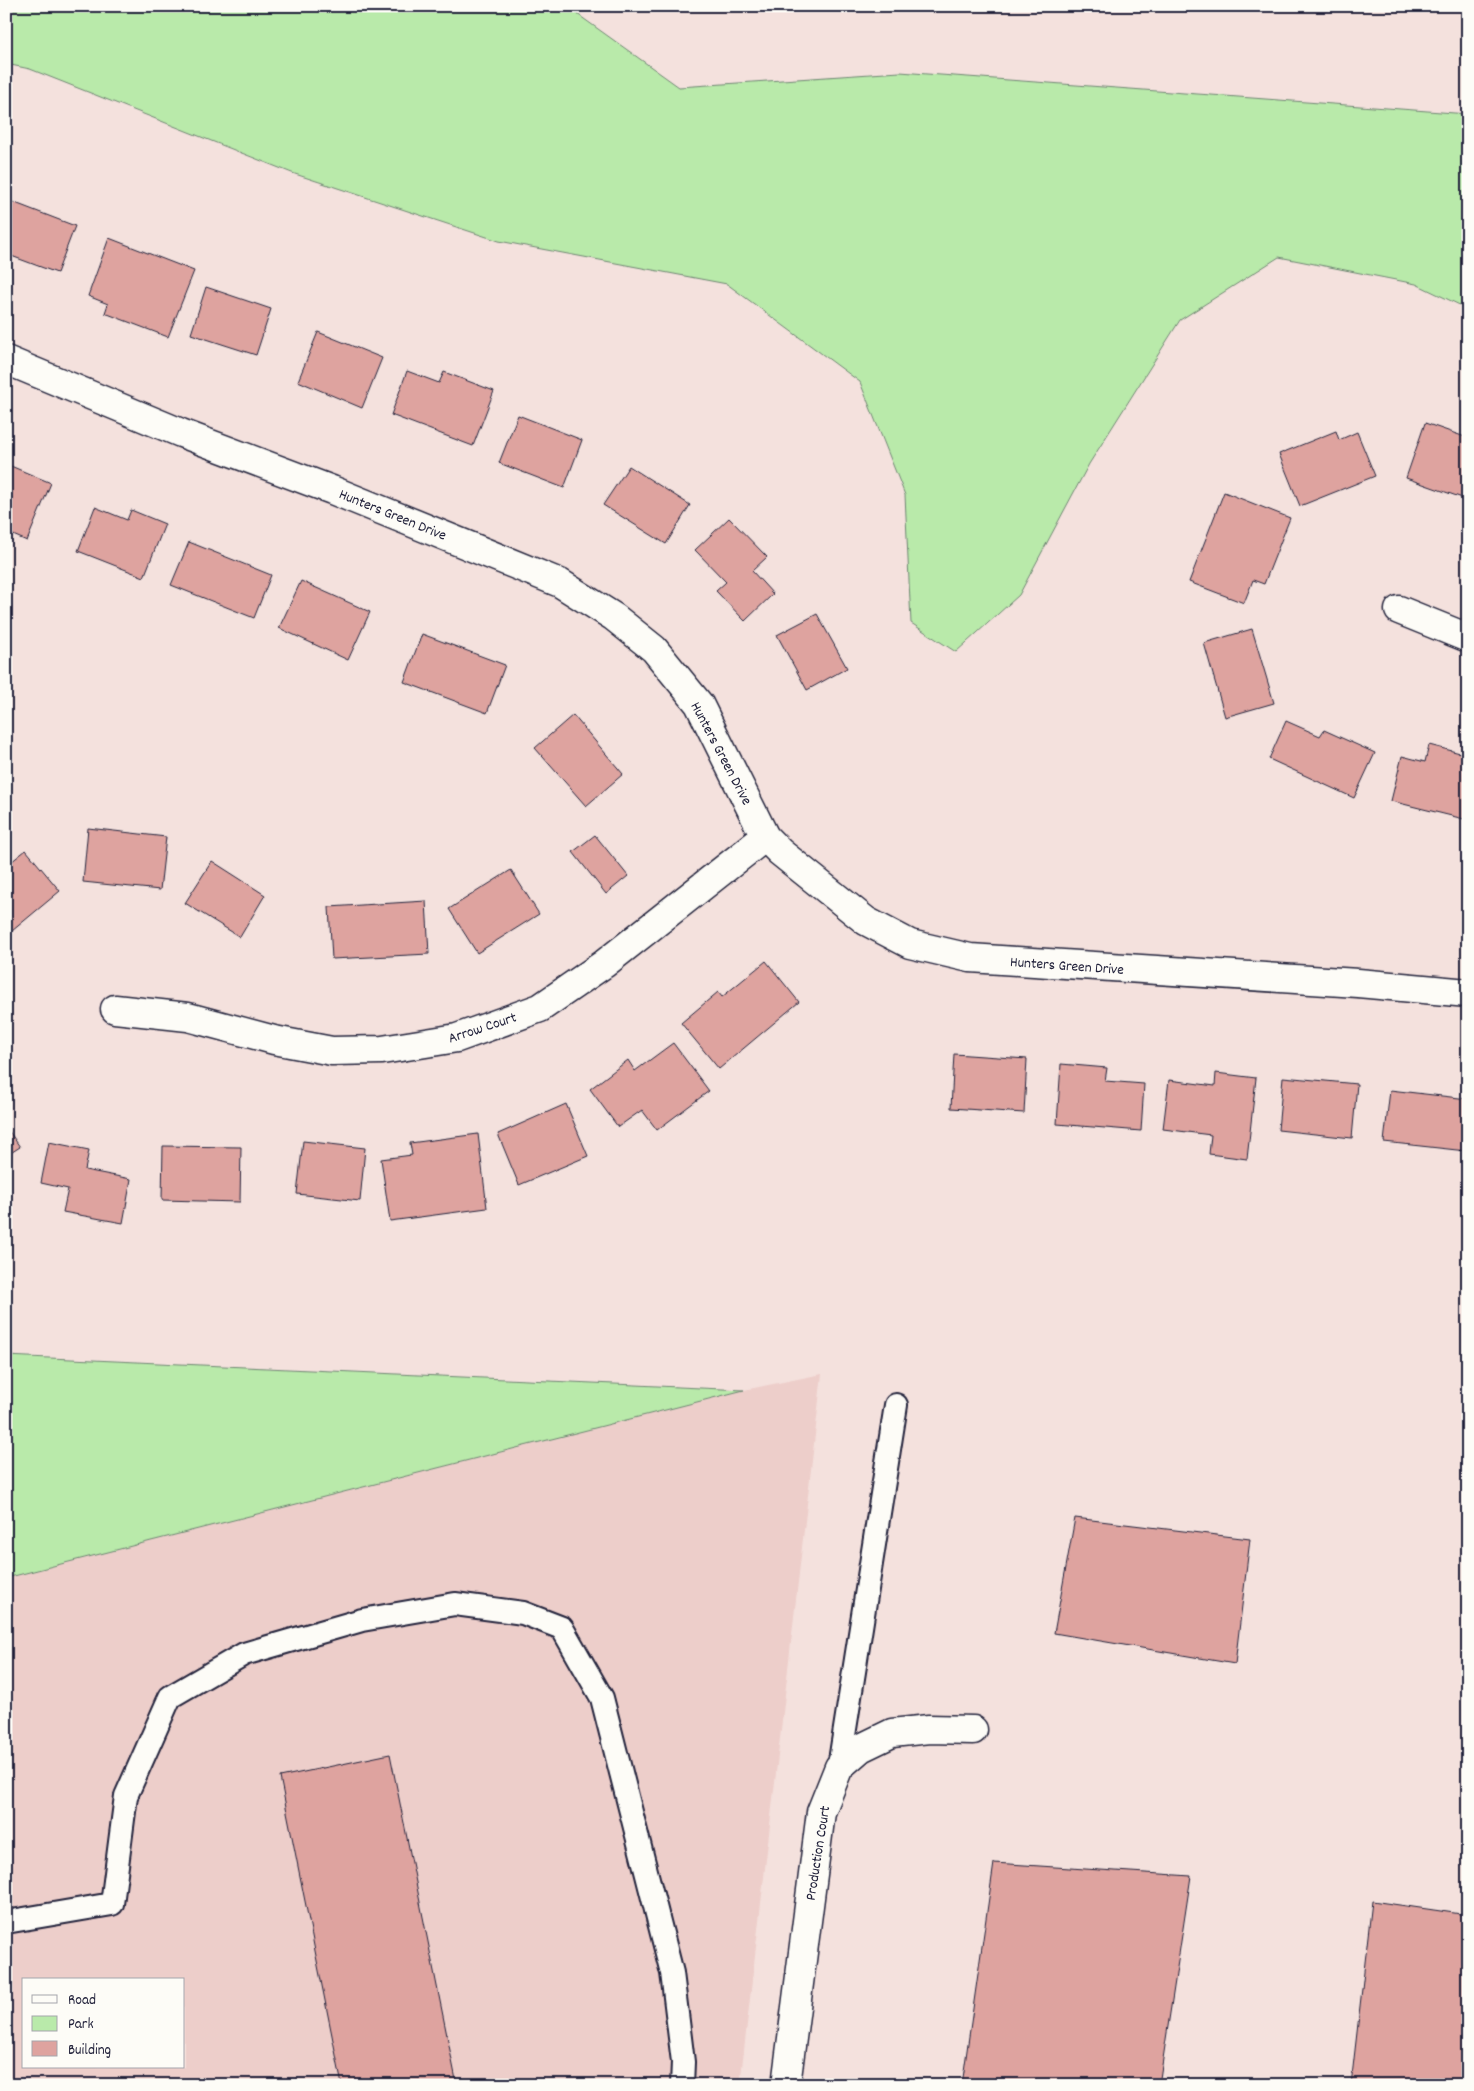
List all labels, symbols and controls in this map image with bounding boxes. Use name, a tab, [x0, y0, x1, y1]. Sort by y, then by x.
street label: Hunters Green Drive	[335, 484, 450, 548]
street label: Hunters Green Drive	[684, 698, 757, 810]
street label: Hunters Green Drive	[1009, 952, 1125, 982]
street label: Arrow Court	[446, 1007, 520, 1050]
street label: Production Court	[801, 1804, 837, 1902]
legend	[22, 1978, 185, 2068]
text: Road	[68, 1990, 96, 2012]
text: Park	[68, 2014, 94, 2036]
text: Building	[68, 2040, 111, 2062]

